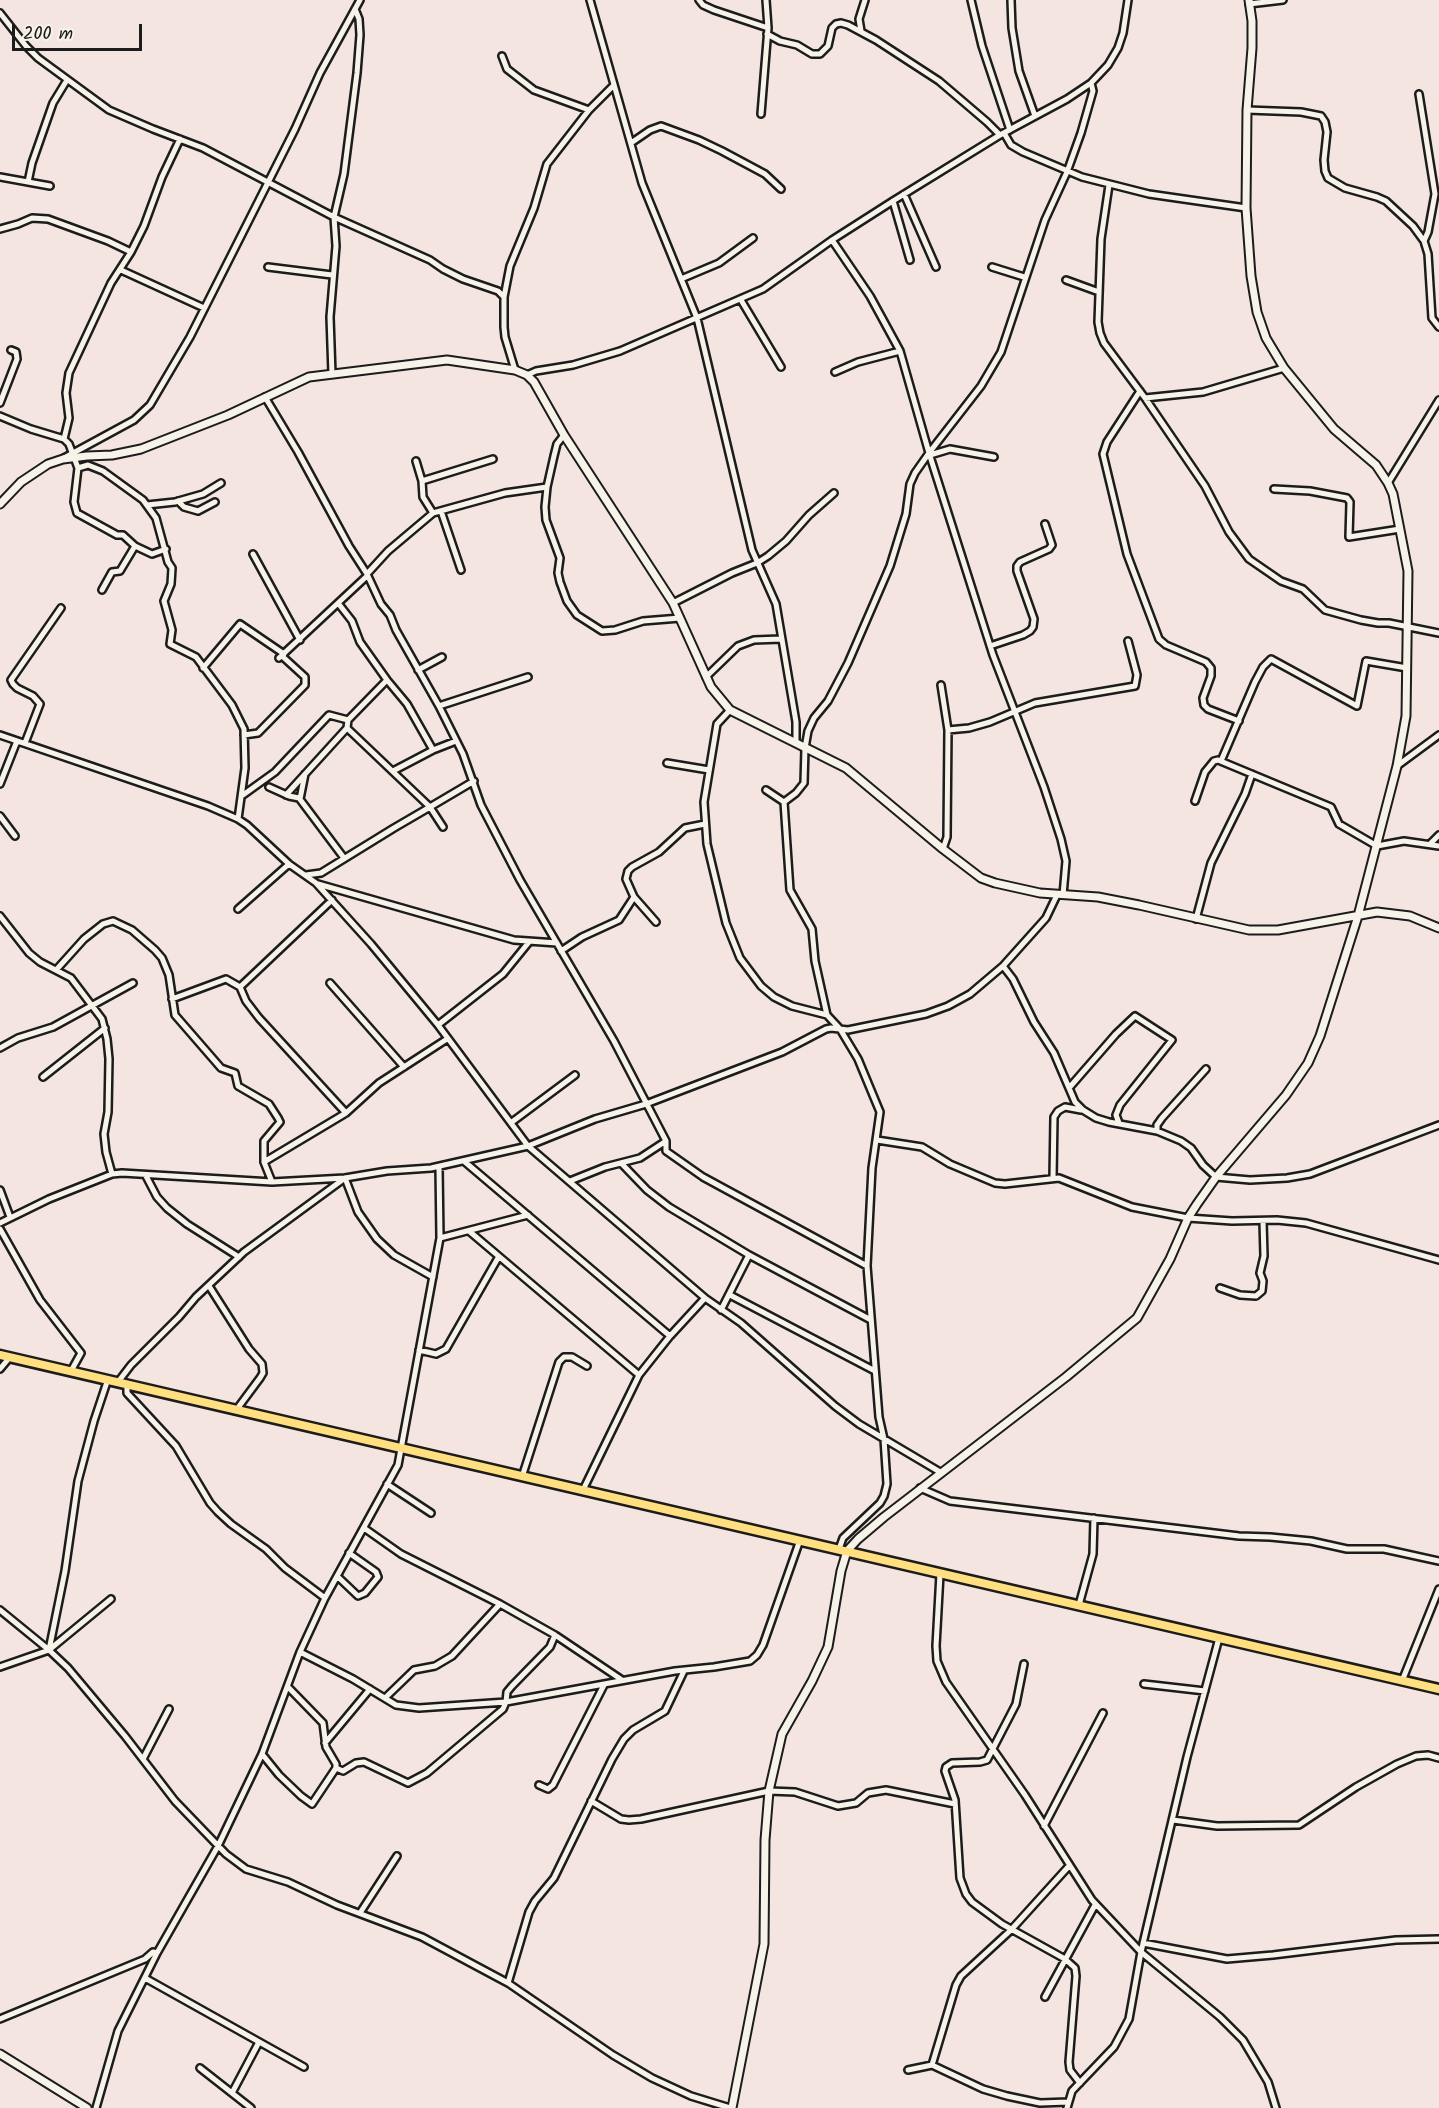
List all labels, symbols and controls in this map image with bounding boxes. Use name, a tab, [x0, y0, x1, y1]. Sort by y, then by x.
scale bar	[15, 12, 146, 50]
text: 200 m	[23, 20, 73, 49]

